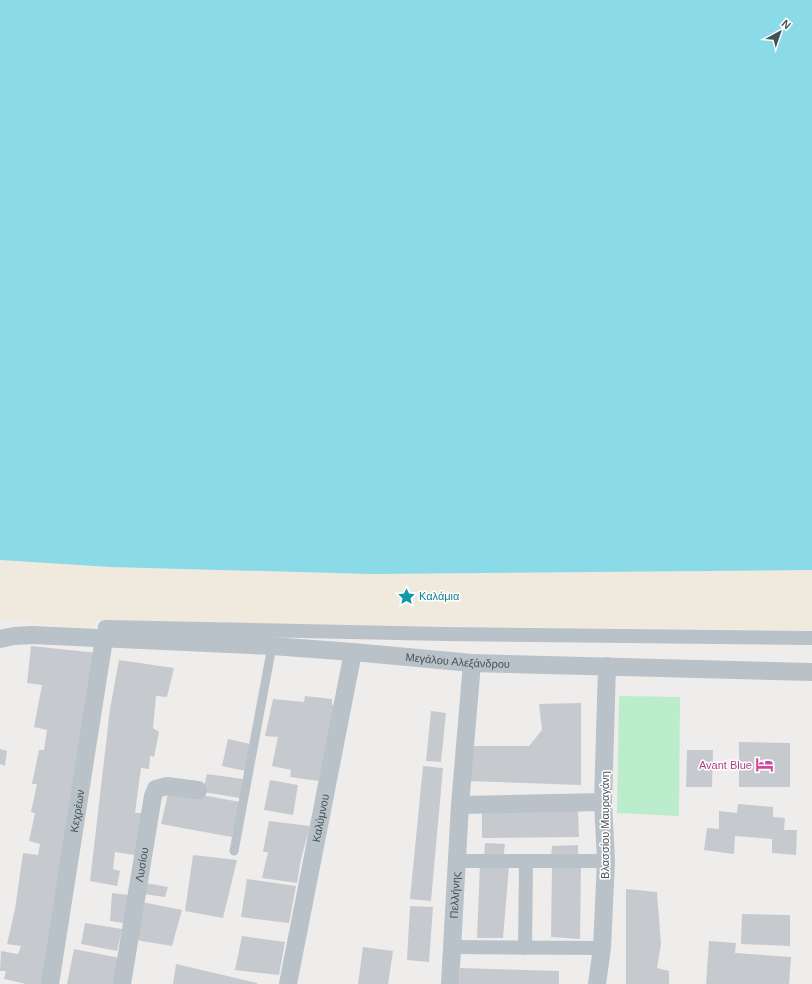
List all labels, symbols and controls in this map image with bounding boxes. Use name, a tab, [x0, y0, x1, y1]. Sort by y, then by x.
north arrow	[760, 12, 800, 52]
text: N	[780, 17, 793, 32]
place icon: Καλάμια	[396, 586, 416, 606]
place label: Καλάμια	[419, 590, 460, 602]
street label: Μεγάλου Αλεξάνδρου	[405, 651, 510, 670]
hotel icon: Avant Blue	[755, 755, 775, 775]
place label: Avant Blue	[699, 759, 752, 771]
street label: Βλασσίου Μαυραγάνη	[599, 771, 611, 879]
street label: Κεχρέων	[68, 788, 86, 833]
street label: Καλύμνου	[310, 793, 331, 843]
street label: Λυσίου	[133, 846, 150, 883]
street label: Πελλήνης	[448, 871, 462, 919]

